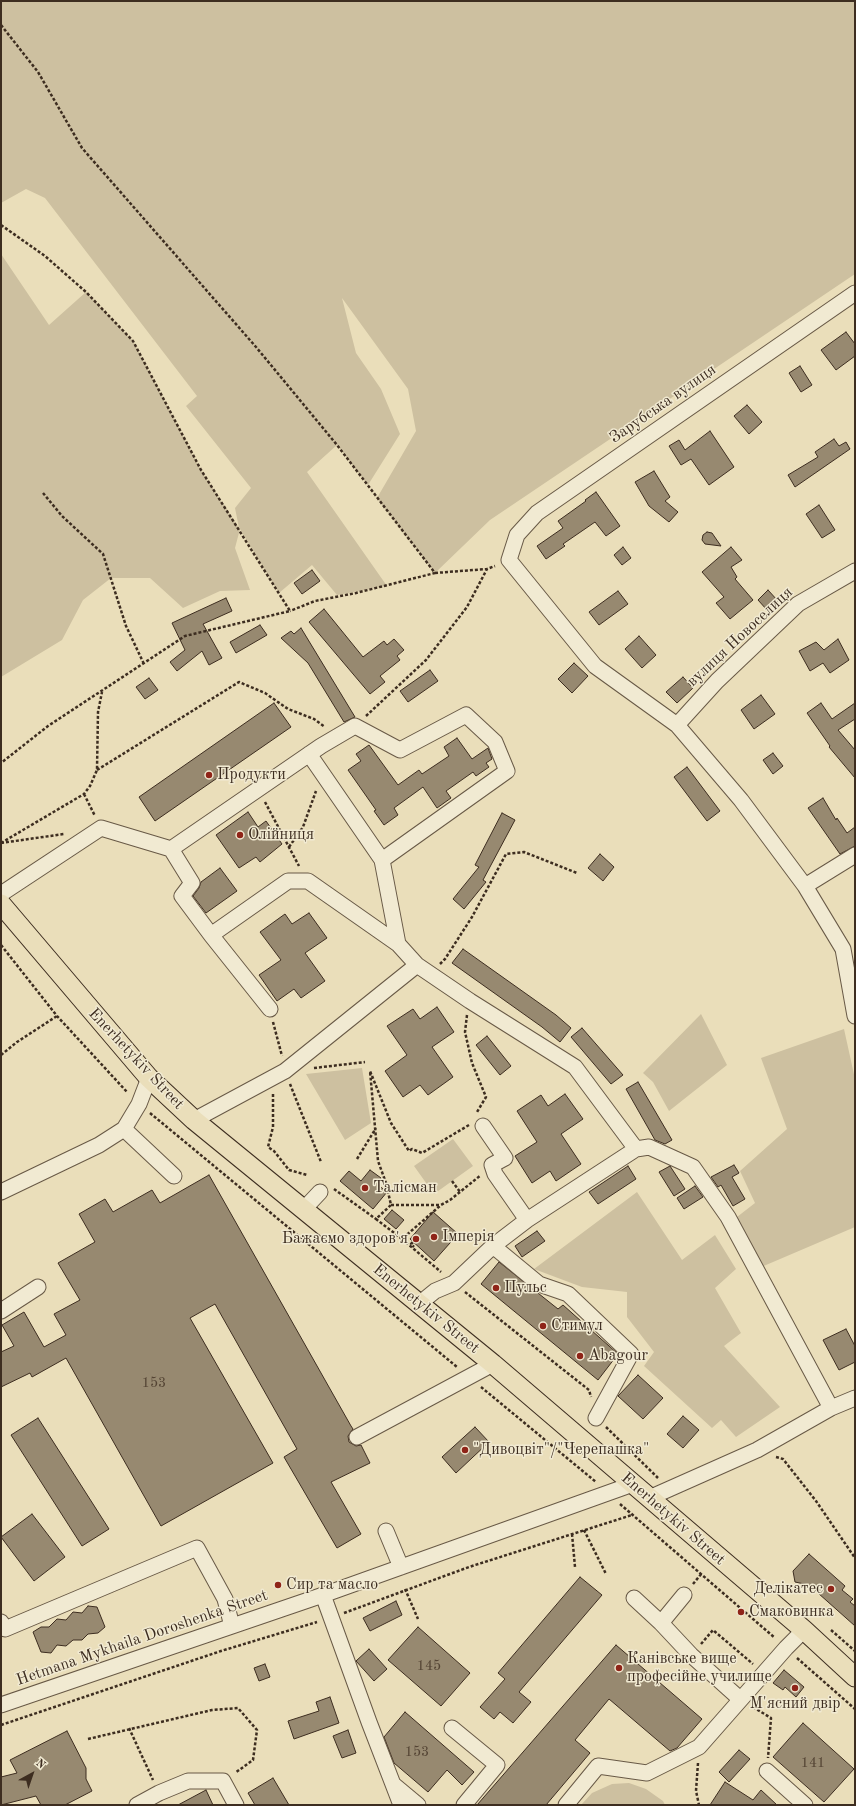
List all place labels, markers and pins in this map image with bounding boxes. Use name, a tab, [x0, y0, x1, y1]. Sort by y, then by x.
place label: Продукти	[217, 765, 286, 785]
marker: Продукти	[204, 770, 214, 780]
place label: Олійниця	[248, 825, 314, 845]
marker: Олійниця	[235, 830, 245, 840]
place label: Талісман	[373, 1178, 437, 1198]
marker: Талісман	[360, 1183, 370, 1193]
place label: Імперія	[442, 1227, 495, 1247]
place label: Бажаємо здоров'я	[282, 1229, 408, 1249]
marker: Імперія	[429, 1232, 439, 1242]
marker: Бажаємо здоров'я	[411, 1234, 421, 1244]
place label: Пульс	[504, 1278, 547, 1298]
marker: Пульс	[491, 1283, 501, 1293]
place label: Стимул	[551, 1316, 603, 1336]
marker: Стимул	[538, 1321, 548, 1331]
place label: Abagour	[588, 1346, 648, 1366]
marker: Abagour	[575, 1351, 585, 1361]
place label: "Дивоцвіт"/"Черепашка"	[473, 1440, 649, 1460]
marker: "Дивоцвіт"/"Черепашка"	[460, 1445, 470, 1455]
place label: Сир та масло	[286, 1575, 378, 1595]
place label: Делікатес	[754, 1579, 823, 1599]
marker: Сир та масло	[273, 1580, 283, 1590]
marker: Делікатес	[826, 1584, 836, 1594]
place label: Смаковинка	[749, 1602, 834, 1622]
marker: Смаковинка	[736, 1607, 746, 1617]
place label: Канівське вище професійне училище	[627, 1649, 772, 1687]
marker: Канівське вище професійне училище	[614, 1663, 624, 1673]
marker: М'ясний двір	[790, 1683, 800, 1693]
place label: М'ясний двір	[749, 1694, 841, 1714]

